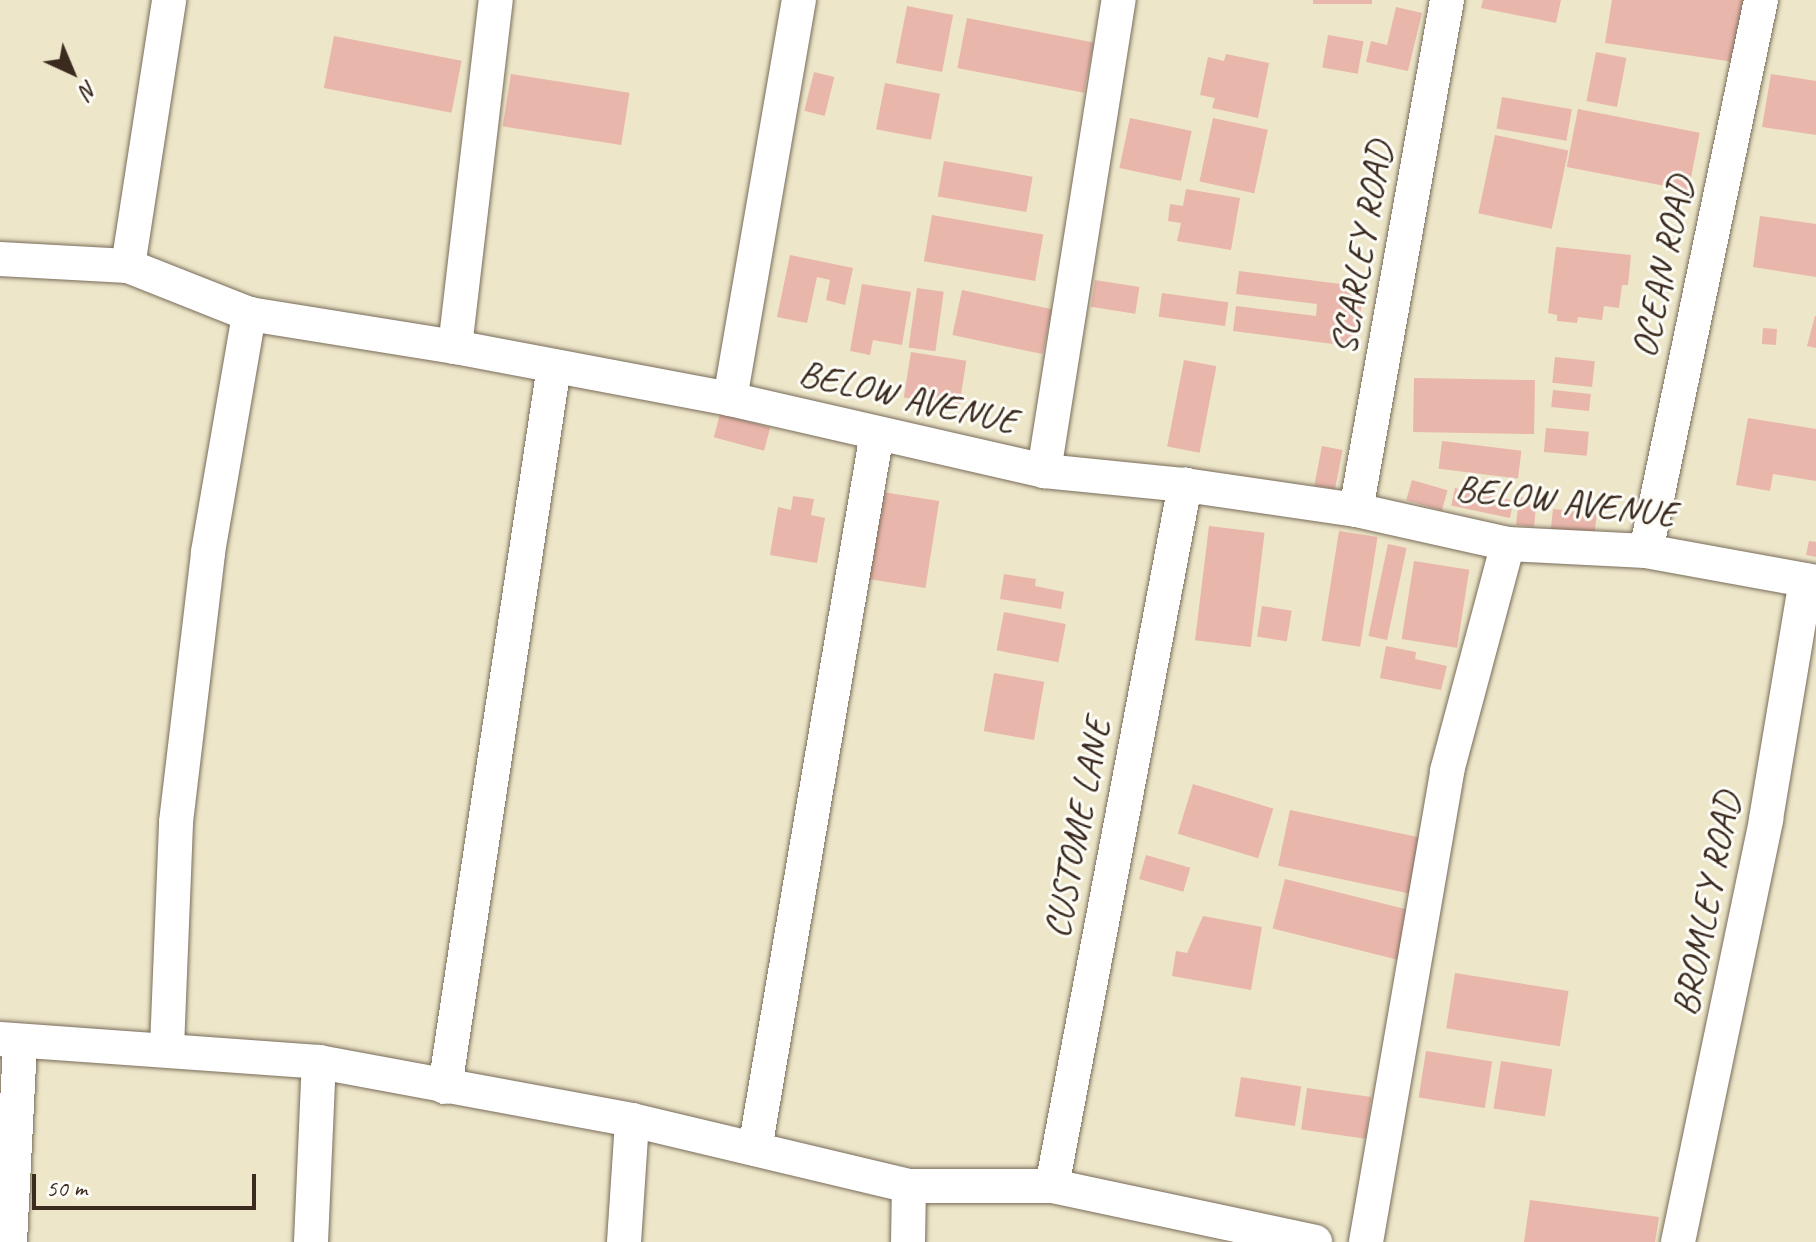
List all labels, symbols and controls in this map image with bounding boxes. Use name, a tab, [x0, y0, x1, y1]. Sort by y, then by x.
north arrow	[32, 32, 112, 112]
text: N	[74, 74, 103, 104]
street label: SCARLEY ROAD	[1320, 137, 1402, 359]
street label: OCEAN ROAD	[1620, 171, 1704, 363]
street label: BELOW AVENUE	[794, 350, 1022, 444]
street label: BELOW AVENUE	[1452, 465, 1680, 537]
street label: CUSTOME LANE	[1033, 714, 1121, 942]
street label: BROMLEY ROAD	[1662, 787, 1750, 1021]
scale bar	[36, 1158, 260, 1208]
text: 50 m	[46, 1173, 87, 1203]

